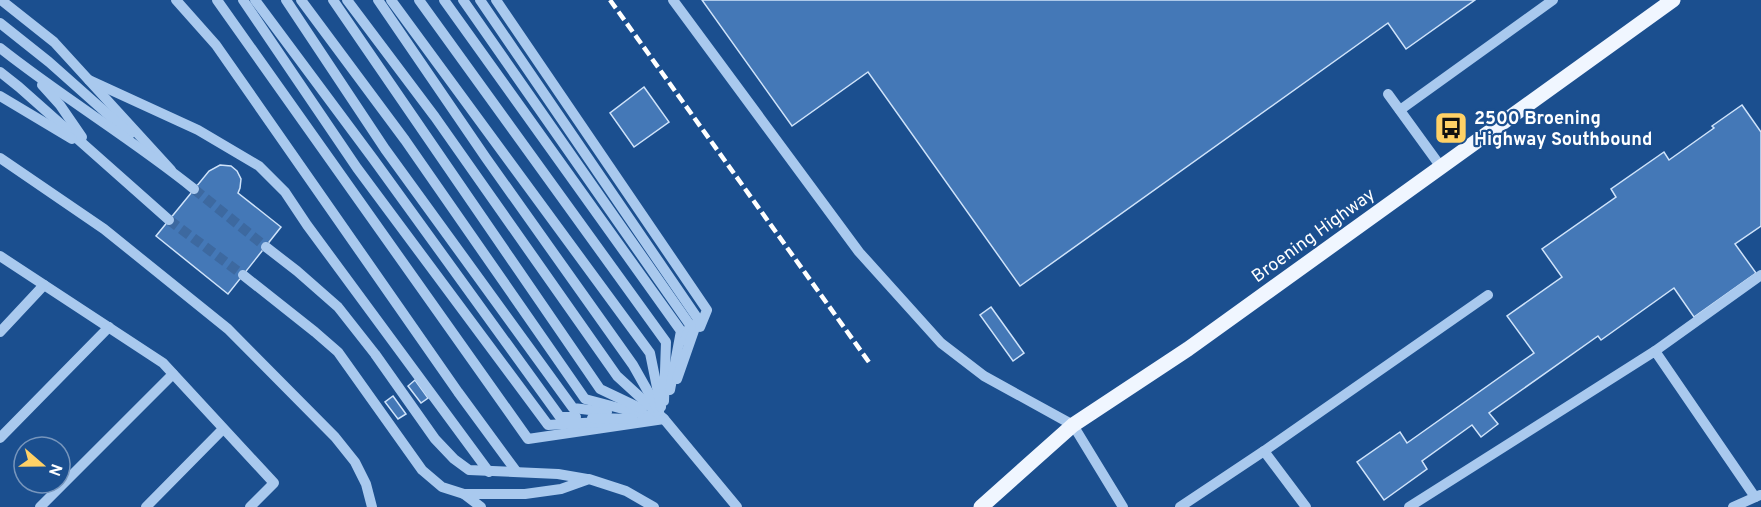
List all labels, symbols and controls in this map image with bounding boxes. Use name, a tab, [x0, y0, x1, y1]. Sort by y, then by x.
place label: 2500 Broening Highway Southbound	[1474, 108, 1652, 152]
bus stop icon: 2500 Broening Highway Southbound	[1433, 110, 1469, 146]
street label: Broening Highway	[1248, 184, 1380, 289]
north arrow	[12, 435, 72, 495]
text: N	[43, 461, 66, 478]

